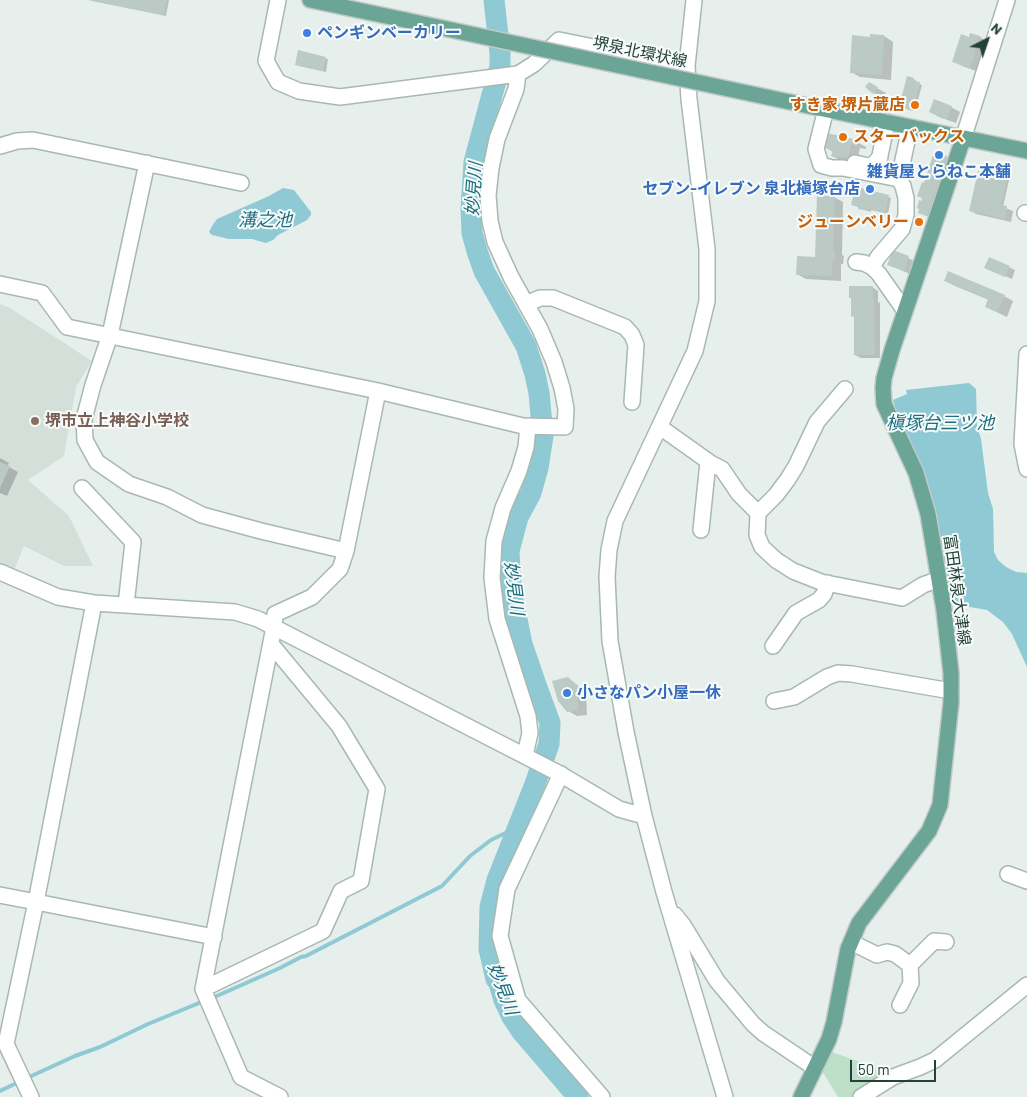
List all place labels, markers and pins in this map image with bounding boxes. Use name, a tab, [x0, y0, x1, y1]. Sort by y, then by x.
place label: ペンギンベーカリー	[317, 23, 461, 43]
marker: ペンギンベーカリー	[301, 27, 313, 39]
place label: すき家 堺片蔵店	[790, 95, 905, 115]
marker: すき家 堺片蔵店	[909, 99, 921, 111]
place label: スターバックス	[853, 127, 965, 147]
marker: スターバックス	[837, 131, 849, 143]
marker: 雑貨屋とらねこ本舗	[933, 149, 945, 161]
place label: 雑貨屋とらねこ本舗	[867, 162, 1011, 182]
place label: セブン-イレブン 泉北槇塚台店	[642, 179, 860, 199]
marker: セブン-イレブン 泉北槇塚台店	[864, 183, 876, 195]
place label: ジューンベリー	[797, 212, 909, 232]
marker: ジューンベリー	[913, 216, 925, 228]
place label: 堺市立上神谷小学校	[45, 411, 189, 431]
marker: 堺市立上神谷小学校	[29, 415, 41, 427]
place label: 小さなパン小屋一休	[577, 683, 721, 703]
marker: 小さなパン小屋一休	[561, 687, 573, 699]

